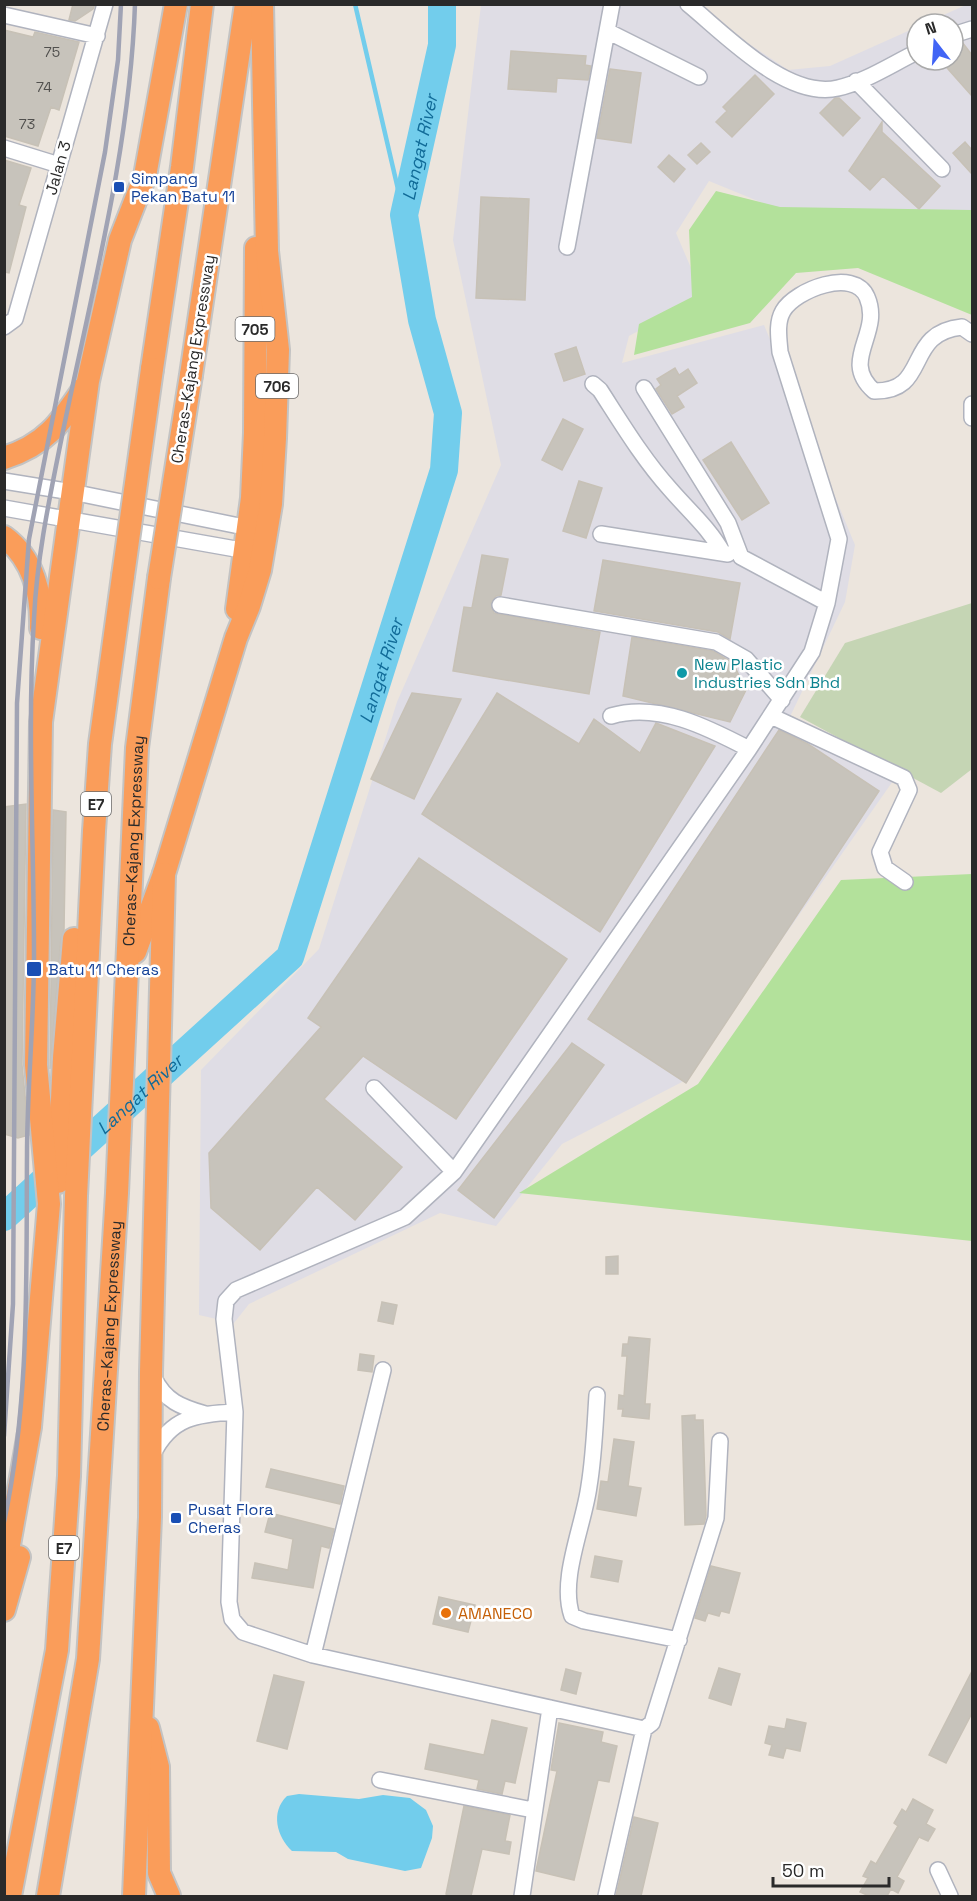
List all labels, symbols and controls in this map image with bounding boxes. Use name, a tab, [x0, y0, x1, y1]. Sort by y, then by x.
north arrow	[905, 12, 965, 72]
text: N	[923, 17, 939, 40]
house number: 75	[44, 43, 60, 61]
house number: 74	[36, 78, 52, 96]
water label: Langat River	[396, 90, 443, 202]
house number: 73	[19, 115, 35, 133]
street label: Jalan 3	[40, 139, 76, 197]
place label: Simpang Pekan Batu 11	[131, 168, 235, 207]
marker: Simpang Pekan Batu 11	[112, 180, 126, 194]
street label: Cheras–Kajang Expressway	[166, 253, 220, 465]
road number: 705	[236, 317, 274, 341]
road number: 706	[256, 374, 298, 398]
water label: Langat River	[353, 613, 409, 725]
place label: New Plastic Industries Sdn Bhd	[694, 654, 840, 693]
marker: New Plastic Industries Sdn Bhd	[675, 666, 689, 680]
street label: Cheras–Kajang Expressway	[118, 734, 149, 947]
road number: E7	[81, 792, 111, 816]
place label: Batu 11 Cheras	[48, 959, 159, 980]
marker: Batu 11 Cheras	[25, 960, 43, 978]
water label: Langat River	[92, 1048, 189, 1139]
street label: Cheras–Kajang Expressway	[92, 1220, 126, 1432]
place label: Pusat Flora Cheras	[188, 1499, 273, 1538]
marker: Pusat Flora Cheras	[169, 1511, 183, 1525]
road number: E7	[49, 1536, 79, 1560]
place label: AMANECO	[458, 1603, 533, 1624]
marker: AMANECO	[439, 1606, 453, 1620]
scale bar	[773, 1850, 888, 1888]
text: 50 m	[782, 1859, 824, 1882]

